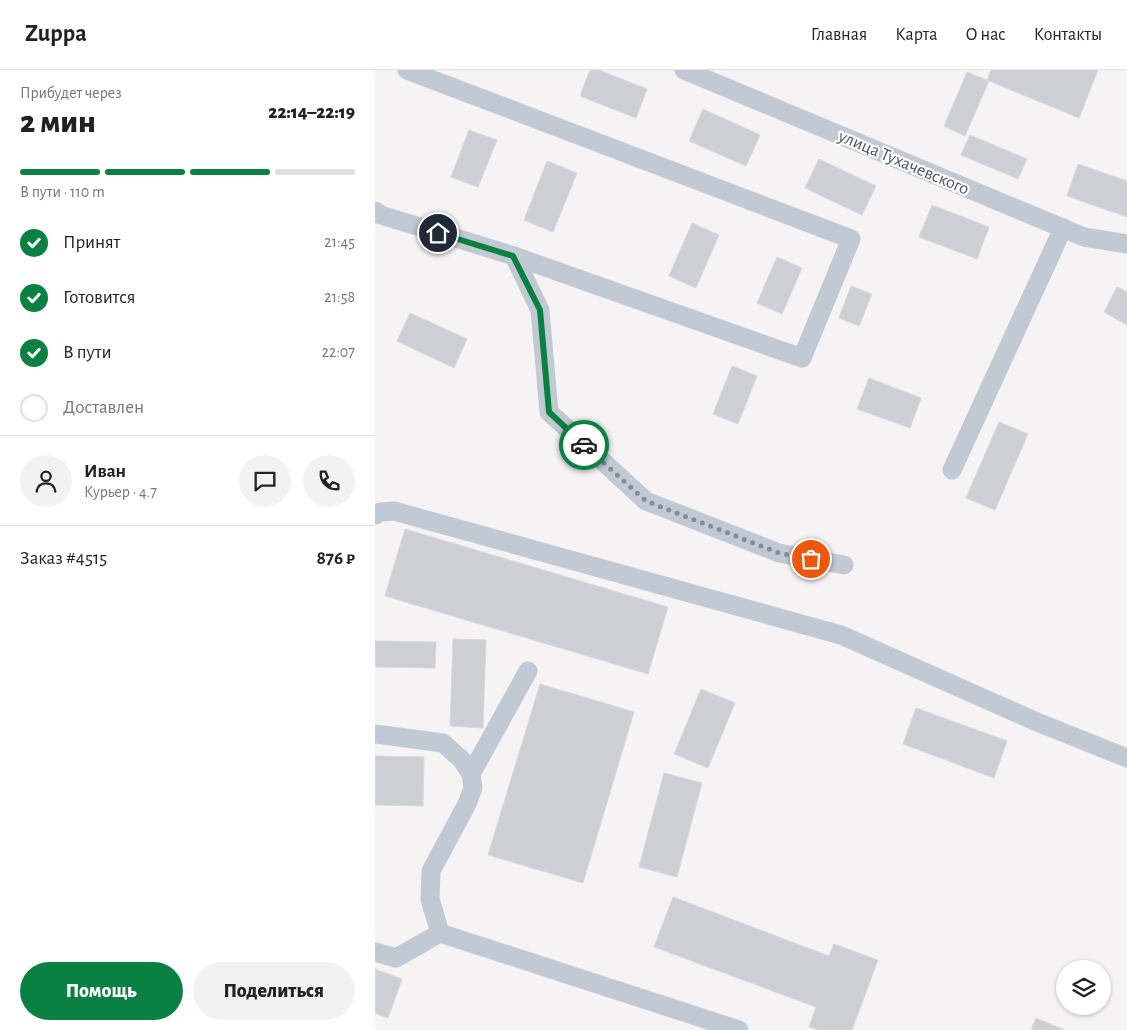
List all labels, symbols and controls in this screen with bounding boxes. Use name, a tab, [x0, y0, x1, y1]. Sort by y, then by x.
text: Zuppa	[25, 22, 87, 46]
text: Главная	[811, 26, 867, 44]
text: Карта	[895, 26, 937, 44]
text: О нас	[965, 26, 1006, 44]
text: Контакты	[1034, 26, 1102, 44]
text: Прибудет через	[20, 85, 122, 101]
text: 22:14–22:19	[268, 103, 355, 122]
text: 2 мин	[20, 106, 96, 138]
street label: улица Тухачевского	[835, 127, 971, 199]
text: В пути · 110 m	[20, 184, 105, 200]
pin	[417, 212, 459, 254]
icon: home	[424, 219, 452, 247]
icon: check	[20, 229, 48, 257]
text: Принят	[63, 233, 120, 252]
text: 21:45	[324, 234, 355, 250]
icon: check	[20, 284, 48, 312]
text: Готовится	[63, 288, 136, 307]
text: 21:58	[324, 289, 355, 305]
icon: check	[20, 339, 48, 367]
text: В пути	[63, 343, 112, 362]
text: 22:07	[322, 344, 355, 360]
text: Доставлен	[63, 398, 144, 417]
courier	[559, 420, 609, 470]
icon: car	[570, 431, 598, 459]
button: person	[20, 455, 72, 507]
button: chat	[239, 455, 291, 507]
button: phone	[303, 455, 355, 507]
text: Иван	[84, 462, 126, 481]
text: Курьер · 4.7	[84, 484, 157, 500]
pin	[790, 538, 832, 580]
icon: bag	[797, 545, 825, 573]
text: Заказ #4515	[20, 549, 107, 568]
text: 876 ₽	[316, 549, 355, 568]
map controls	[1056, 960, 1111, 1015]
button: layers	[1056, 960, 1111, 1015]
button: Помощь	[20, 962, 183, 1020]
button: Поделиться	[193, 962, 355, 1020]

